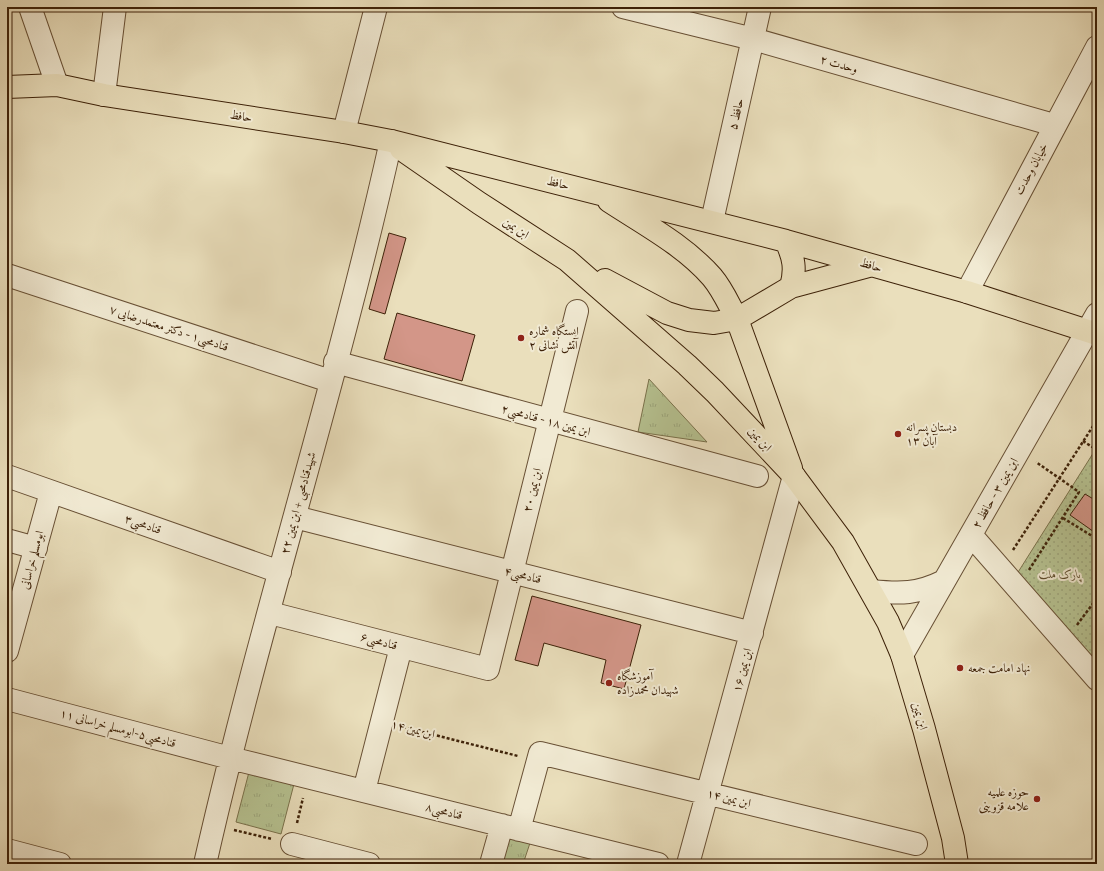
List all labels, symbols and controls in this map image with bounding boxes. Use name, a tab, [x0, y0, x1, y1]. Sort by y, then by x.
street label: وحدت ۲	[818, 52, 860, 78]
street label: حافظ ۵	[726, 97, 748, 132]
street label: حافظ	[228, 107, 253, 127]
street label: خیابان وحدت	[1012, 141, 1052, 198]
street label: حافظ	[545, 173, 571, 194]
street label: ابن یمین	[499, 214, 532, 243]
street label: حافظ	[858, 255, 884, 277]
street label: قنادمحبی۱ - دکتر معتمدرضایی ۷	[107, 302, 230, 357]
place label: ایستگاه شماره ۲ آتش نشانی	[529, 323, 579, 354]
marker: ایستگاه شماره ۲ آتش نشانی	[516, 333, 526, 343]
street label: ابن یمین ۱۸ - قنادمحبی۲	[499, 401, 593, 442]
place label: دبستان پسرانه ۱۳ آبان	[906, 420, 957, 450]
street label: ابن یمین	[744, 424, 775, 456]
marker: دبستان پسرانه ۱۳ آبان	[893, 429, 903, 439]
street label: شهیدقنادمحبی + ابن یمین ۲۲	[278, 450, 321, 556]
street label: ابن یمین ۳ - حافظ ۲	[969, 455, 1023, 532]
street label: ابن یمین ۲۰	[520, 466, 546, 514]
street label: قنادمحبی۳	[122, 511, 163, 540]
street label: ابومسلم خراسانی	[17, 529, 51, 592]
street label: قنادمحبی۴	[502, 564, 543, 589]
park label: پارک ملت	[1039, 567, 1083, 583]
street label: قنادمحبی۶	[358, 629, 399, 656]
street label: ابن یمین ۱۶	[729, 646, 757, 694]
place label: نهاد امامت جمعه	[968, 661, 1030, 677]
marker: نهاد امامت جمعه	[955, 663, 965, 673]
place label: آموزشگاه شهیدان محمدزاده	[617, 668, 679, 699]
marker: آموزشگاه شهیدان محمدزاده	[604, 678, 614, 688]
street label: ابن یمین	[907, 700, 931, 733]
street label: قنادمحبی۵-ابومسلم خراسانی ۱۱	[57, 706, 177, 755]
street label: ابن یمین ۱۴	[389, 717, 437, 743]
place label: حوزه علمیه علامه قزوینی	[979, 785, 1029, 815]
street label: ابن یمین ۱۴	[705, 786, 753, 812]
marker: حوزه علمیه علامه قزوینی	[1032, 794, 1042, 804]
street label: قنادمحبی۸	[423, 800, 464, 825]

